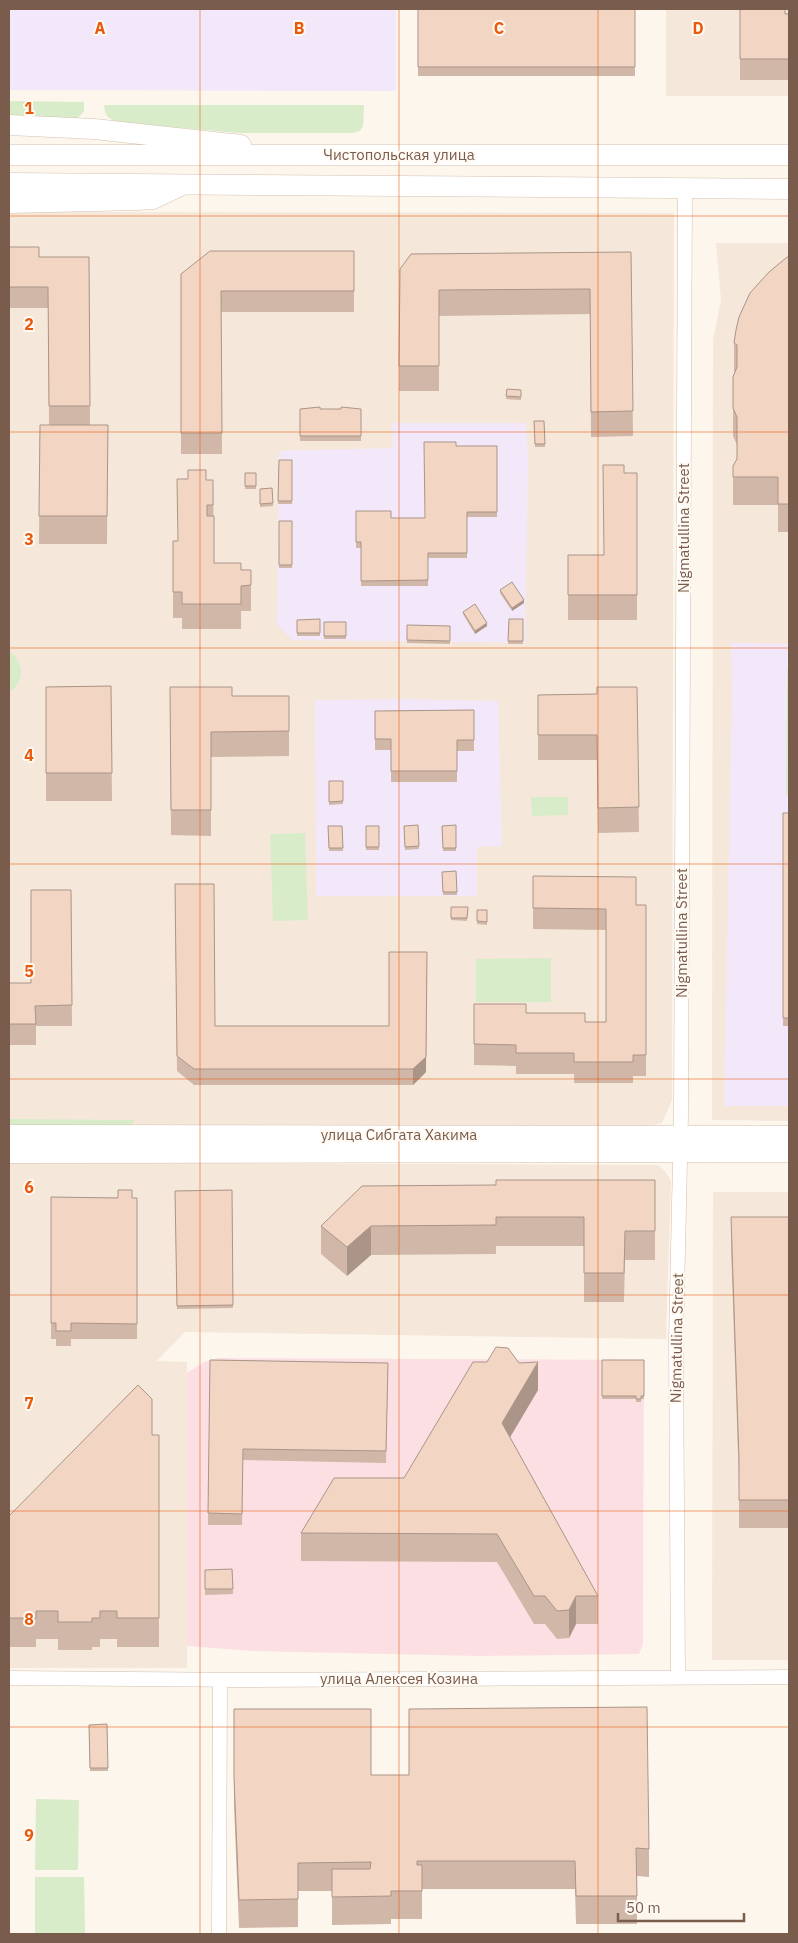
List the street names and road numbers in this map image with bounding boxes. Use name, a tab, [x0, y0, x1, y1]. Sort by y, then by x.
street label: Чистопольская улица	[323, 145, 475, 164]
street label: Nigmatullina Street	[674, 463, 693, 593]
street label: Nigmatullina Street	[672, 868, 691, 998]
street label: улица Сибгата Хакима	[321, 1125, 477, 1144]
street label: Nigmatullina Street	[666, 1273, 687, 1403]
street label: улица Алексея Козина	[320, 1669, 478, 1688]

